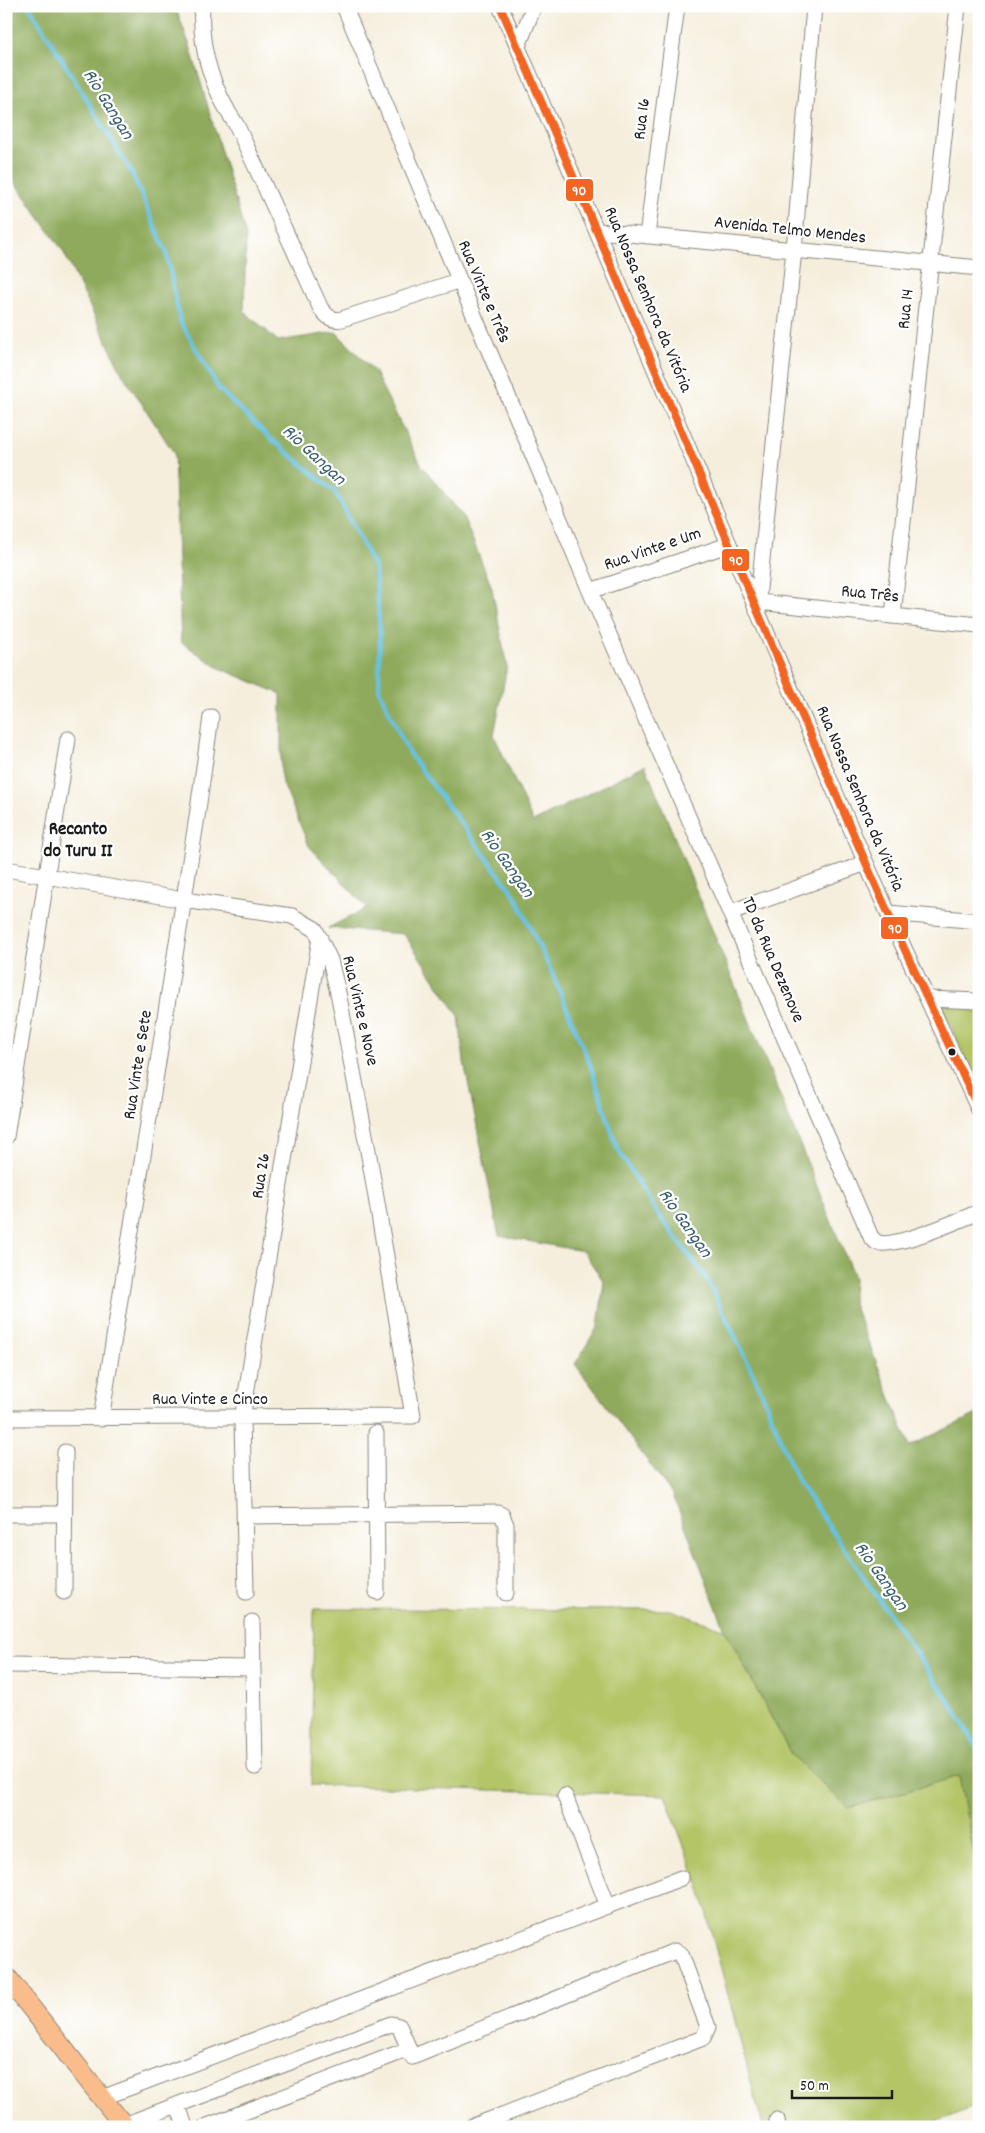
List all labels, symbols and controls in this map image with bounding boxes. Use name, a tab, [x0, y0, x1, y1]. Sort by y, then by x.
water label: Rio Gangan	[75, 64, 140, 147]
street label: Rua 16	[628, 97, 658, 141]
line badge: 90	[565, 178, 594, 202]
text: 90	[572, 182, 586, 202]
street label: Rua Nossa Senhora da Vitória	[597, 203, 698, 397]
street label: Avenida Telmo Mendes	[713, 211, 867, 251]
street label: Rua Vinte e Três	[450, 237, 516, 347]
street label: Rua 14	[892, 288, 922, 330]
water label: Rio Gangan	[275, 419, 352, 494]
street label: Rua Vinte e Um	[601, 522, 705, 578]
line badge: 90	[721, 548, 750, 572]
text: 90	[729, 552, 743, 572]
street label: Rua Três	[840, 580, 900, 610]
street label: Rua Nossa Senhora da Vitória	[809, 702, 910, 896]
district label: Recanto do Turu II	[44, 817, 113, 866]
water label: Rio Gangan	[472, 824, 540, 905]
street label: TD da Rua Dezenove	[734, 893, 810, 1027]
line badge: 90	[880, 916, 909, 940]
text: 90	[888, 920, 902, 940]
street label: Rua Vinte e Nove	[334, 953, 384, 1069]
street label: Rua Vinte e Sete	[118, 1008, 160, 1122]
unlabelled marker	[947, 1047, 957, 1057]
street label: Rua 26	[246, 1151, 278, 1201]
water label: Rio Gangan	[650, 1184, 718, 1265]
street label: Rua Vinte e Cinco	[152, 1388, 268, 1413]
water label: Rio Gangan	[846, 1537, 914, 1618]
scale bar	[792, 2068, 892, 2100]
text: 50 m	[800, 2076, 829, 2098]

